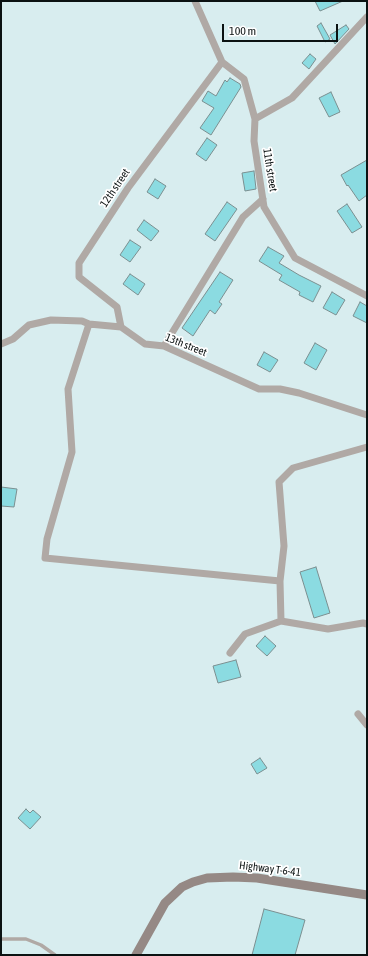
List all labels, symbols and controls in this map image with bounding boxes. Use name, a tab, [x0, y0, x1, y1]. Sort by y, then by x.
scale bar	[224, 16, 340, 42]
text: 100 m	[229, 24, 256, 38]
street label: 11th street	[260, 147, 280, 193]
street label: 12th street	[97, 166, 133, 210]
street label: 13th street	[163, 331, 209, 359]
street label: Highway T-6-41	[238, 859, 302, 879]

